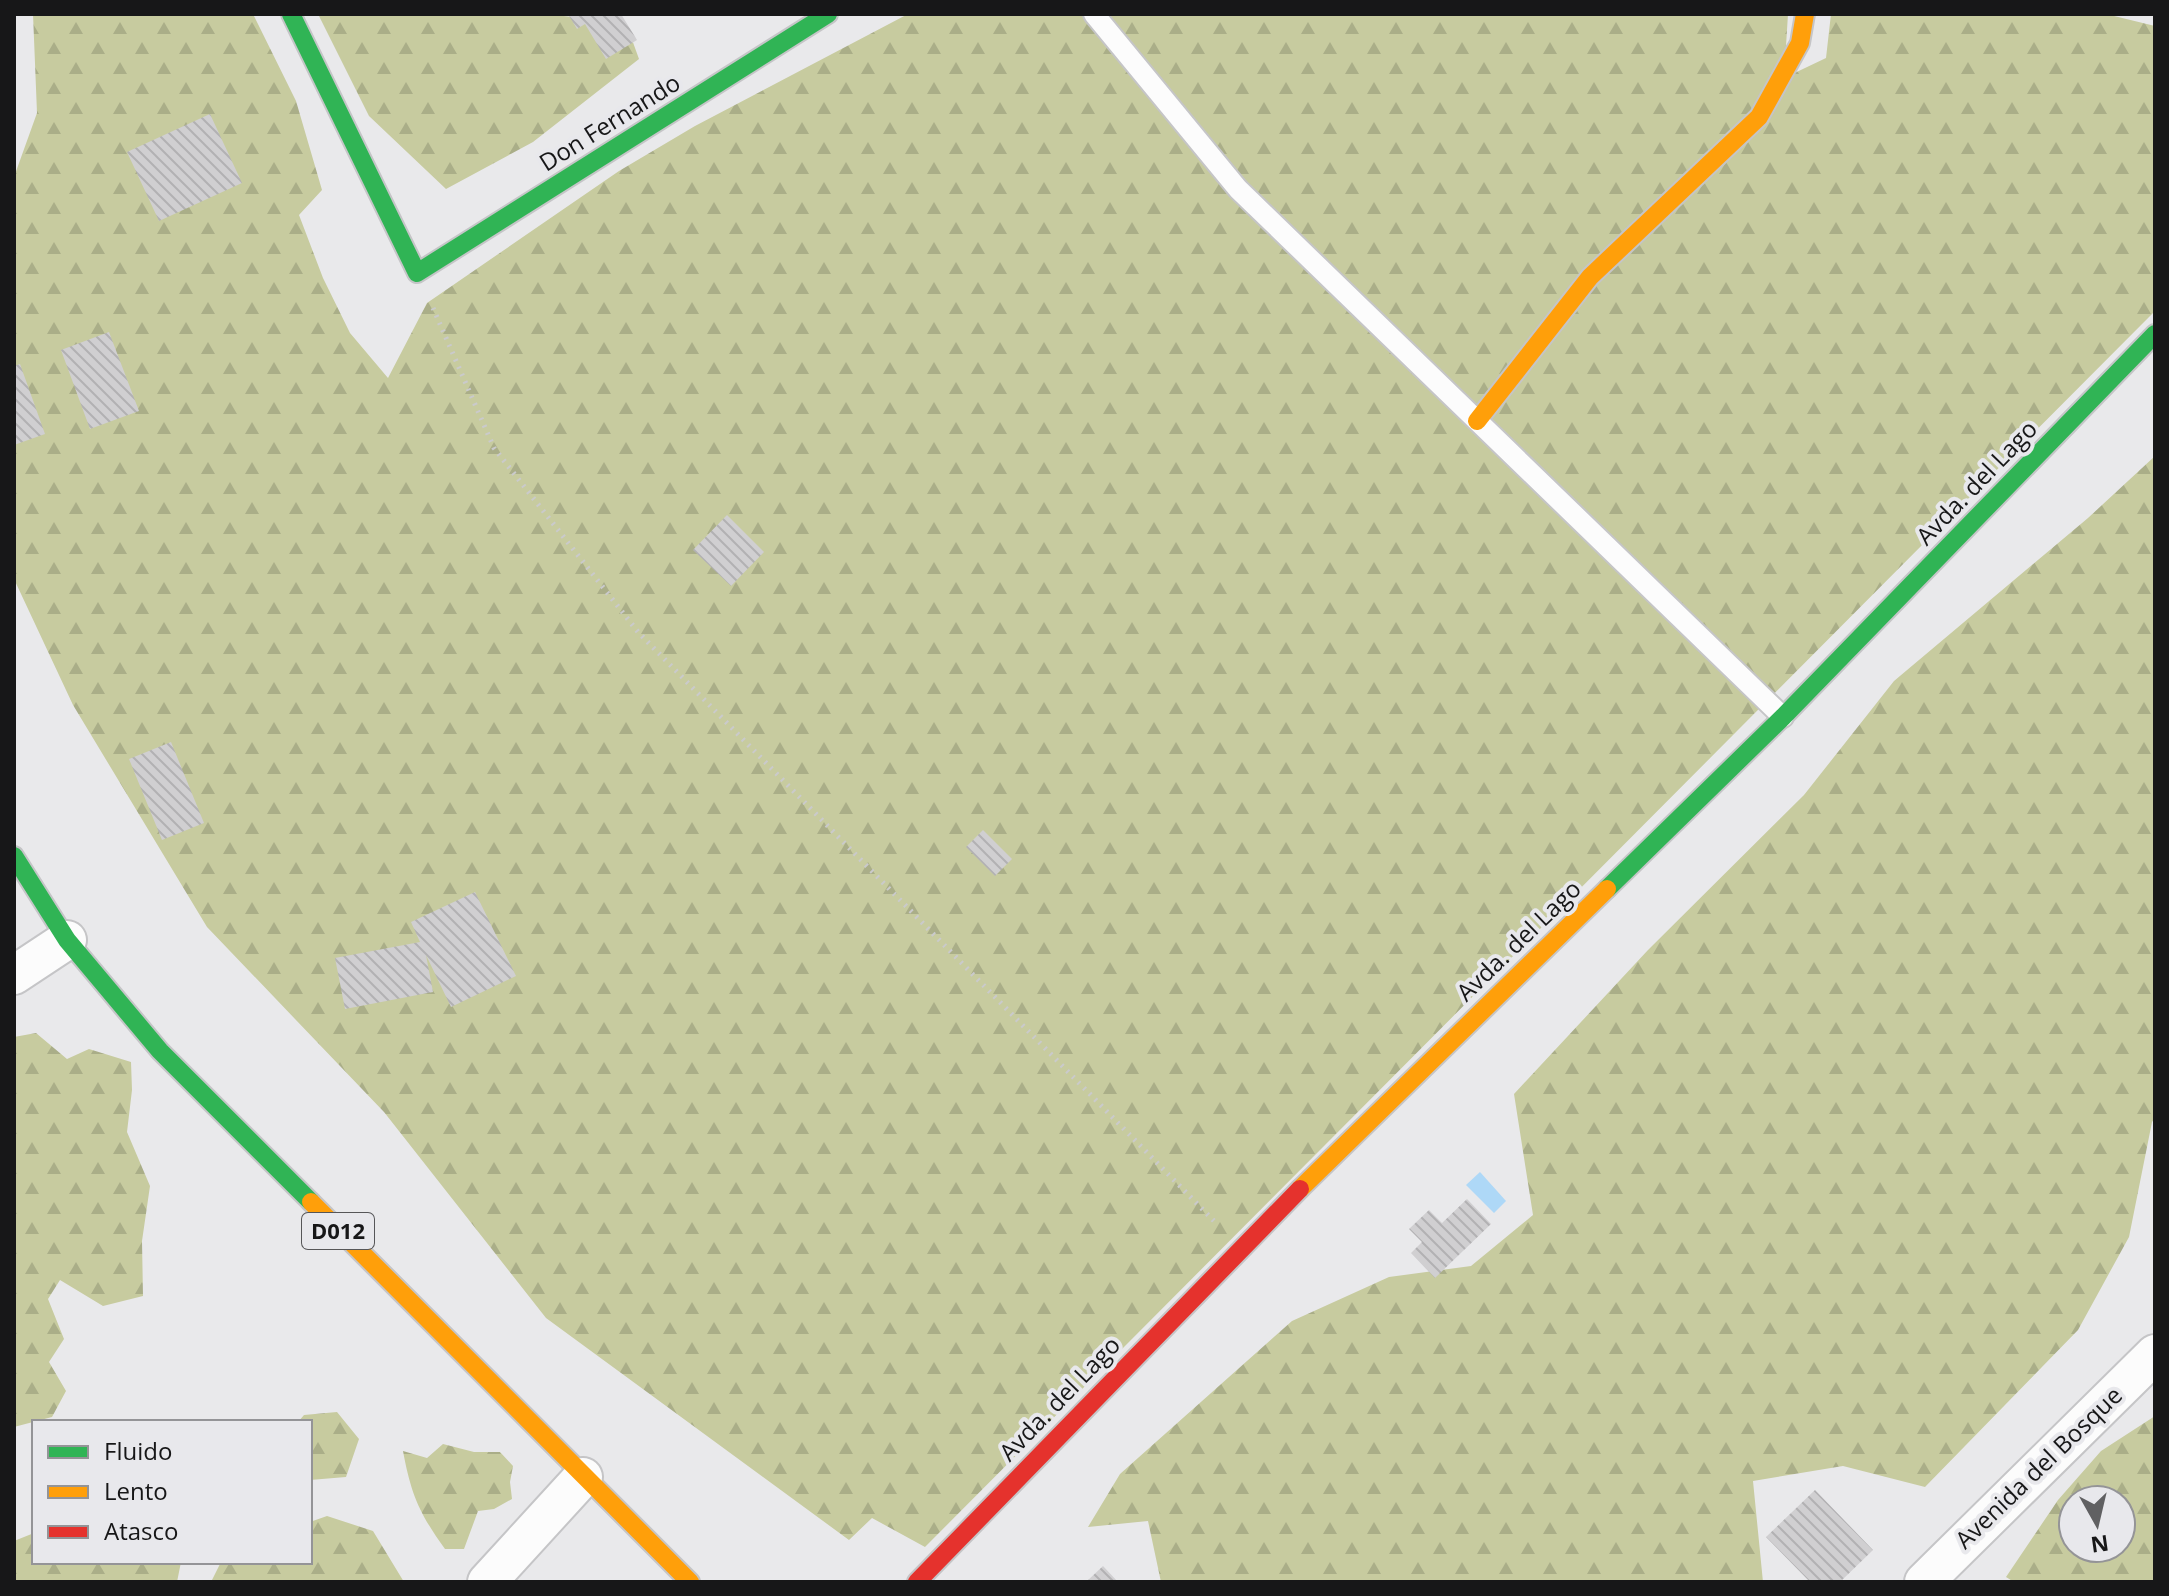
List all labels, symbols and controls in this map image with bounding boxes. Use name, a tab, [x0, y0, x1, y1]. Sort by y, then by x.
street label: Don Fernando	[532, 65, 686, 178]
street label: Avda. del Lago	[1908, 412, 2044, 552]
street label: Avda. del Lago	[1448, 872, 1588, 1008]
road number: D012	[302, 1213, 374, 1249]
street label: Avda. del Lago	[991, 1328, 1127, 1468]
street label: Avenida del Bosque	[1947, 1379, 2129, 1555]
legend	[32, 1420, 312, 1564]
text: Fluido	[104, 1434, 172, 1467]
text: Lento	[104, 1474, 168, 1507]
north arrow	[2057, 1484, 2137, 1564]
text: Atasco	[104, 1514, 178, 1547]
text: N	[2089, 1529, 2111, 1561]

